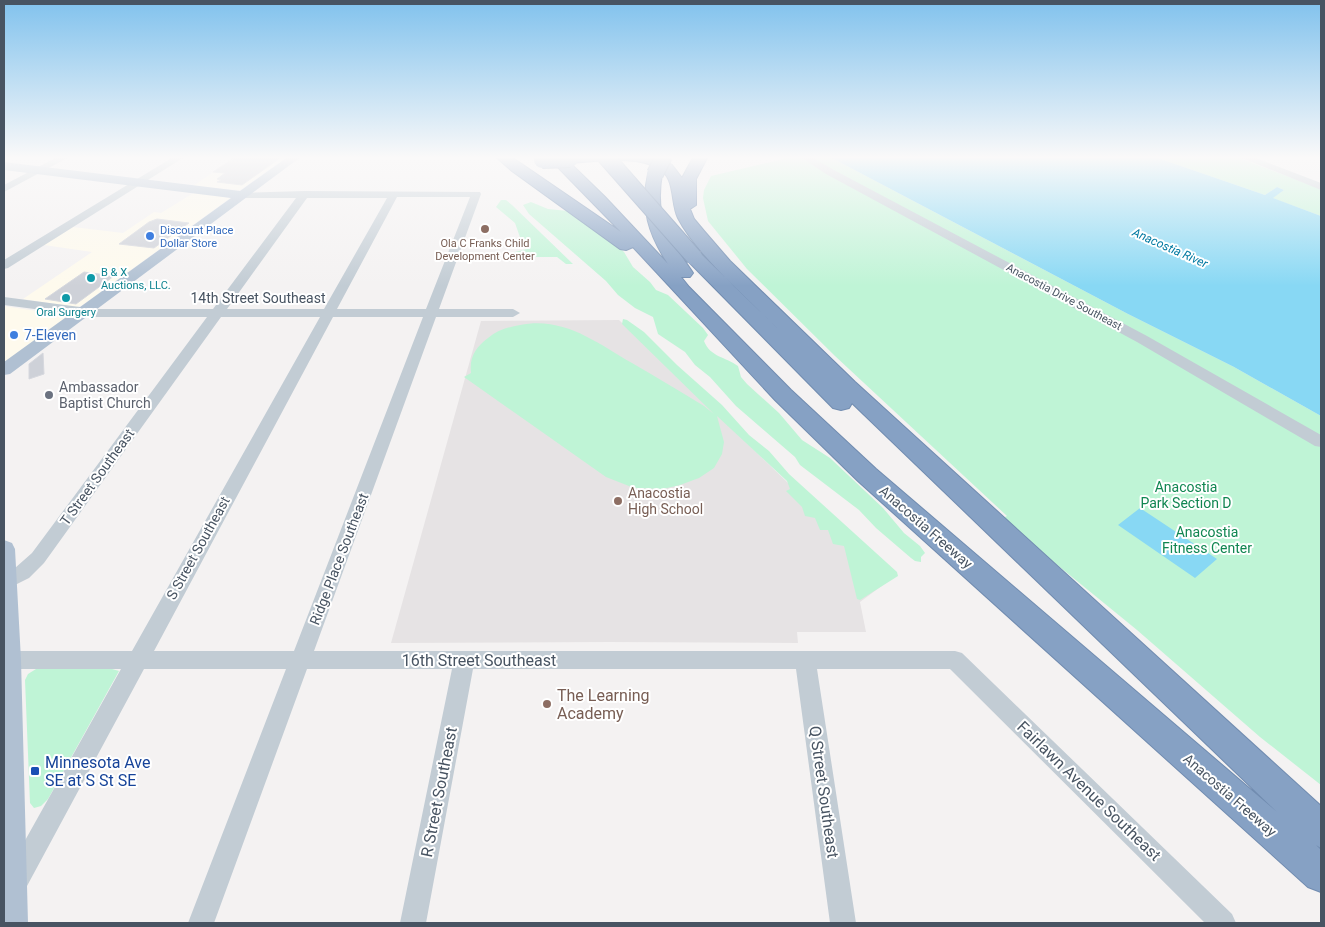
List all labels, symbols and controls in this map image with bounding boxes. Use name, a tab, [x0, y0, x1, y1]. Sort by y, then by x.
marker: Ola C Franks Child Development Center	[479, 223, 491, 235]
place label: Discount Place Dollar Store	[160, 224, 233, 250]
water label: Anacostia River	[1129, 225, 1211, 271]
marker: Discount Place Dollar Store	[144, 230, 156, 242]
place label: Ola C Franks Child Development Center	[435, 237, 535, 263]
street label: Anacostia Drive Southeast	[1004, 261, 1124, 333]
place label: B & X Auctions, LLC.	[101, 266, 171, 292]
marker: B & X Auctions, LLC.	[85, 272, 97, 284]
street label: 14th Street Southeast	[190, 290, 326, 306]
marker: Oral Surgery	[60, 292, 72, 304]
place label: Oral Surgery	[36, 306, 97, 319]
place label: 7-Eleven	[24, 327, 76, 343]
marker: 7-Eleven	[8, 329, 20, 341]
place label: Ambassador Baptist Church	[59, 379, 151, 411]
marker: Ambassador Baptist Church	[43, 389, 55, 401]
street label: T Street Southeast	[57, 425, 138, 528]
park label: Anacostia Park Section D	[1140, 479, 1232, 511]
street label: Anacostia Freeway	[876, 482, 976, 572]
place label: Anacostia High School	[628, 485, 703, 517]
street label: Ridge Place Southeast	[306, 490, 372, 627]
street label: S Street Southeast	[163, 493, 233, 602]
marker: Anacostia High School	[612, 495, 624, 507]
park label: Anacostia Fitness Center	[1162, 524, 1252, 556]
street label: 16th Street Southeast	[402, 651, 556, 670]
place label: The Learning Academy	[557, 686, 650, 723]
marker: The Learning Academy	[541, 698, 553, 710]
street label: Fairlawn Avenue Southeast	[1013, 717, 1165, 865]
street label: R Street Southeast	[417, 725, 461, 859]
street label: Q Street Southeast	[805, 725, 843, 859]
street label: Anacostia Freeway	[1180, 750, 1280, 840]
place label: Minnesota Ave SE at S St SE	[45, 753, 150, 790]
marker: Minnesota Ave SE at S St SE	[29, 765, 41, 777]

